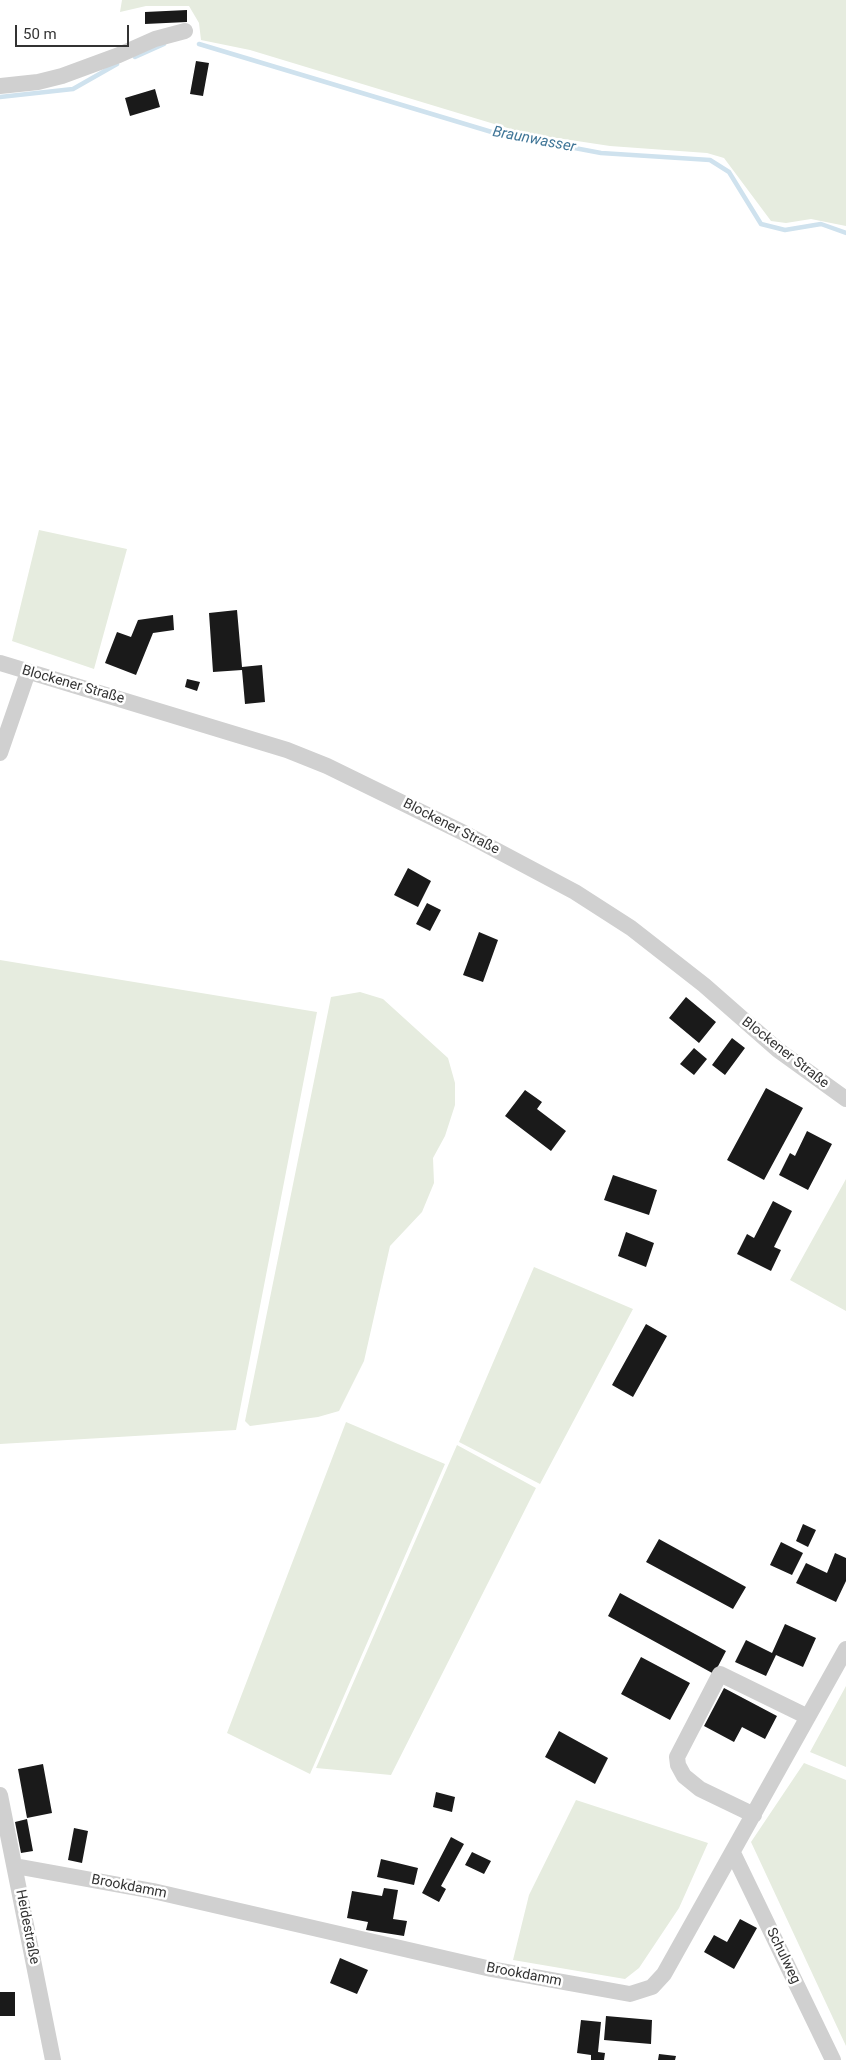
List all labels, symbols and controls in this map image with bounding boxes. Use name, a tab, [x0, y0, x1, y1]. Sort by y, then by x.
scale bar	[18, 15, 131, 47]
text: 50 m	[23, 25, 57, 43]
water label: Braunwasser	[491, 123, 577, 157]
street label: Blockener Straße	[20, 662, 126, 708]
street label: Blockener Straße	[400, 795, 502, 859]
street label: Blockener Straße	[738, 1014, 832, 1092]
street label: Brookdamm	[90, 1871, 168, 1903]
street label: Heidestraße	[12, 1888, 42, 1966]
street label: Schulweg	[762, 1925, 804, 1987]
street label: Brookdamm	[485, 1959, 563, 1991]

